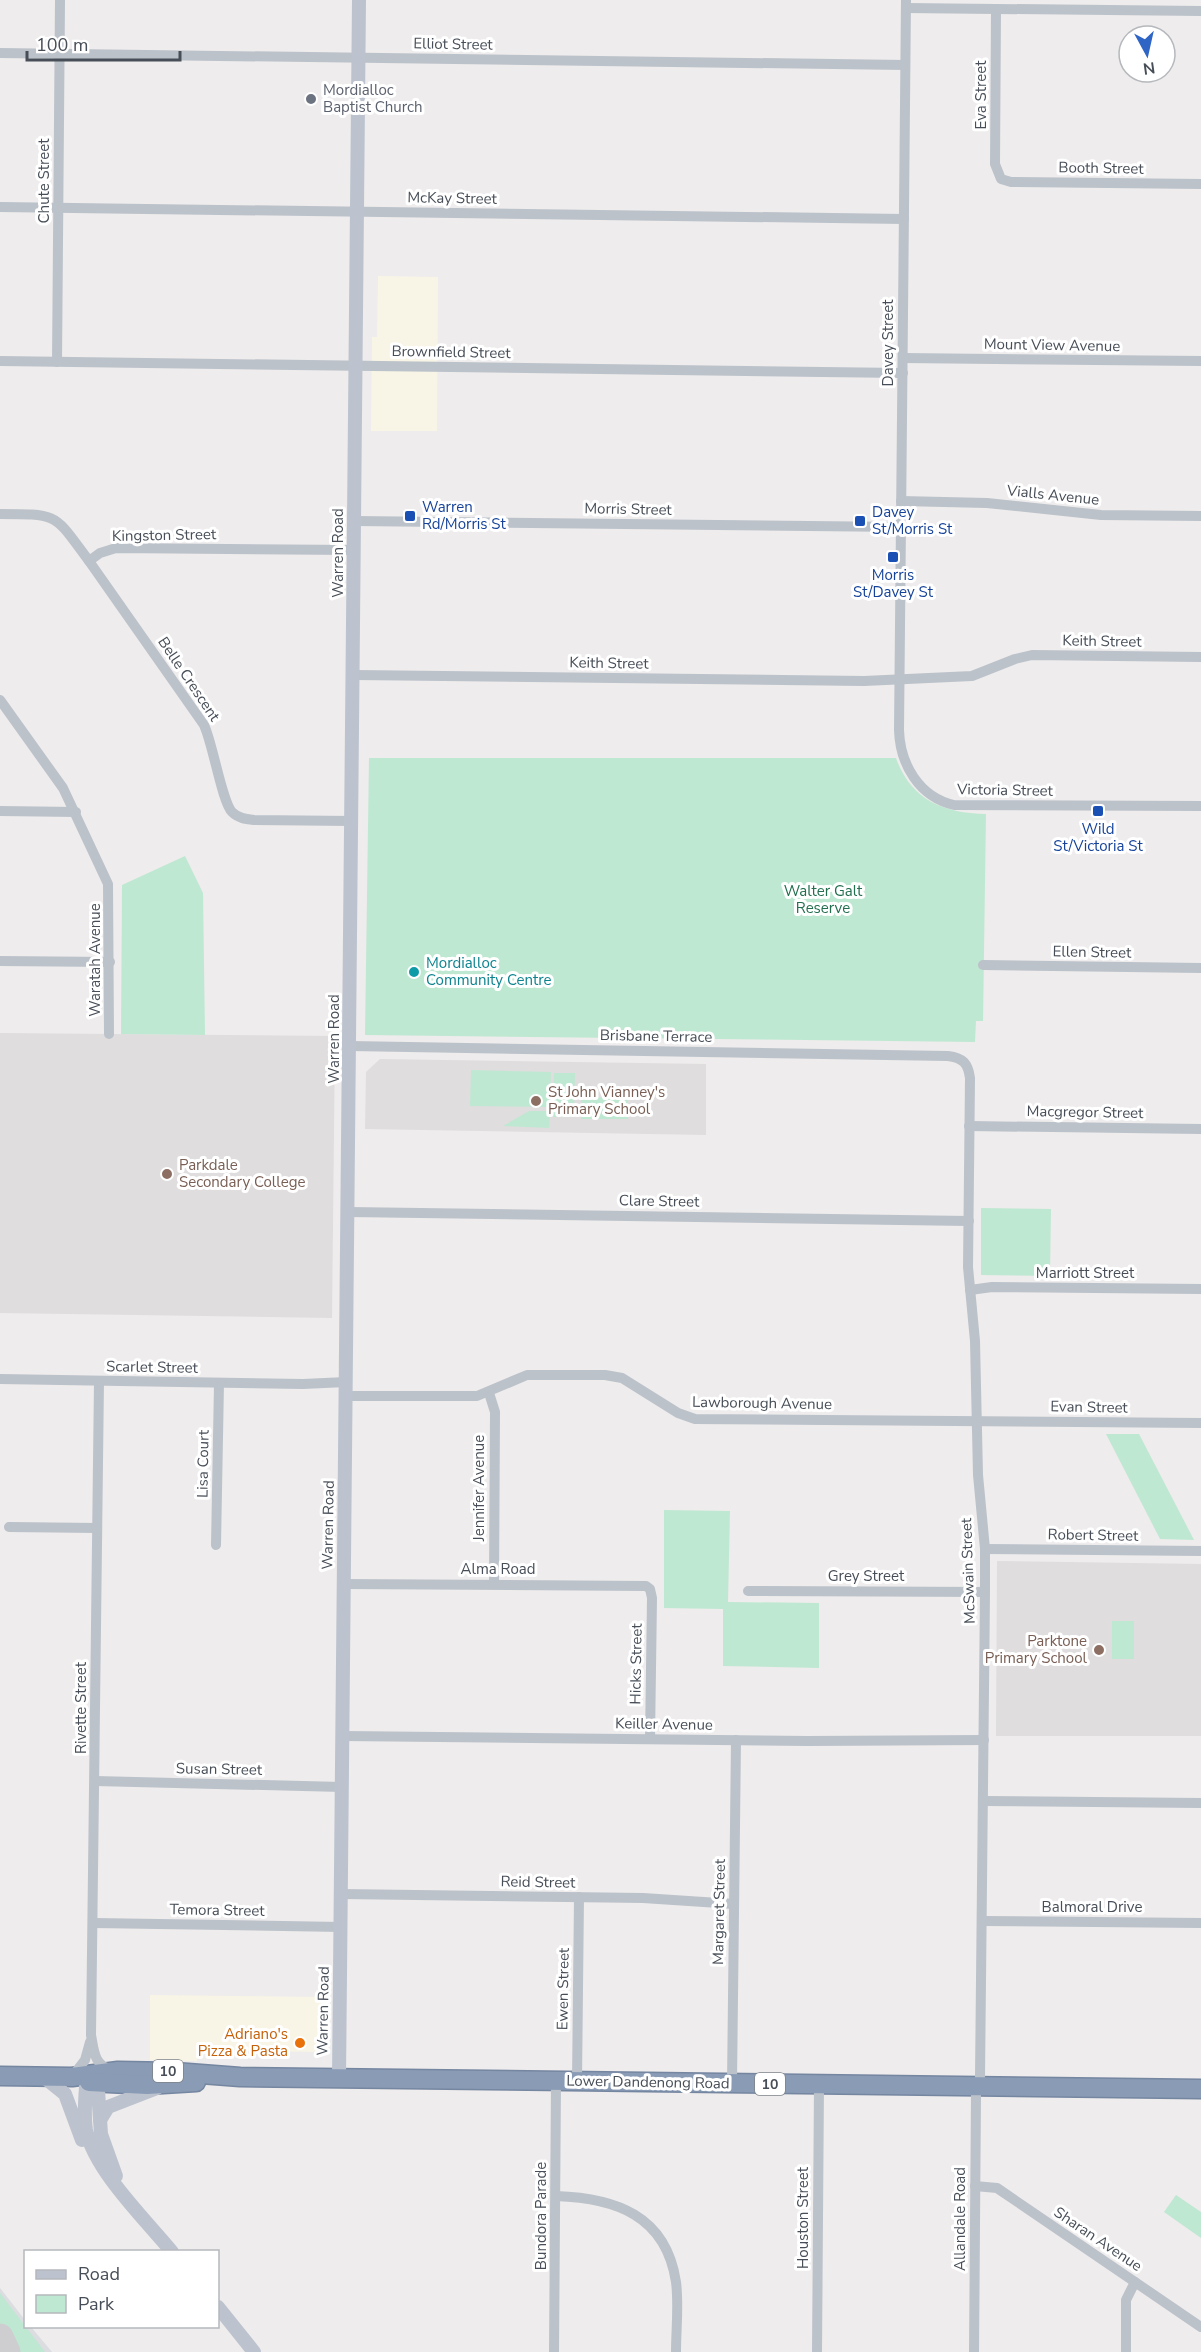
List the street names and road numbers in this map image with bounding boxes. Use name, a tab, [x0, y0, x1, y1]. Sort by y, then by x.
street label: Elliot Street	[413, 33, 494, 55]
street label: Eva Street	[971, 60, 991, 129]
street label: Chute Street	[34, 138, 54, 223]
street label: Booth Street	[1058, 157, 1145, 179]
street label: McKay Street	[407, 187, 498, 209]
street label: Davey Street	[878, 299, 898, 387]
street label: Mount View Avenue	[984, 334, 1120, 356]
street label: Brownfield Street	[391, 341, 511, 363]
street label: Vialls Avenue	[1005, 480, 1100, 510]
street label: Morris Street	[584, 498, 673, 520]
street label: Warren Road	[328, 508, 348, 598]
street label: Kingston Street	[112, 524, 217, 546]
street label: Keith Street	[1062, 630, 1143, 652]
street label: Belle Crescent	[153, 633, 225, 726]
street label: Keith Street	[569, 652, 650, 674]
street label: Victoria Street	[956, 779, 1054, 801]
street label: Waratah Avenue	[85, 903, 105, 1017]
street label: Ellen Street	[1052, 941, 1132, 963]
street label: Warren Road	[324, 994, 344, 1084]
street label: Brisbane Terrace	[600, 1025, 712, 1047]
street label: Macgregor Street	[1026, 1101, 1144, 1123]
street label: Clare Street	[619, 1190, 700, 1212]
street label: Marriott Street	[1036, 1263, 1135, 1283]
street label: Scarlet Street	[106, 1356, 199, 1378]
street label: Lawborough Avenue	[692, 1392, 832, 1414]
street label: Evan Street	[1050, 1396, 1129, 1418]
street label: Lisa Court	[192, 1429, 214, 1498]
street label: Jennifer Avenue	[469, 1435, 489, 1542]
street label: Warren Road	[317, 1480, 339, 1570]
street label: McSwain Street	[956, 1517, 980, 1624]
street label: Robert Street	[1047, 1524, 1139, 1546]
street label: Alma Road	[461, 1559, 535, 1579]
street label: Grey Street	[828, 1566, 905, 1586]
street label: Hicks Street	[625, 1622, 647, 1705]
street label: Rivette Street	[71, 1661, 91, 1754]
street label: Keiller Avenue	[615, 1713, 713, 1735]
street label: Susan Street	[176, 1758, 263, 1780]
street label: Margaret Street	[708, 1858, 730, 1965]
street label: Reid Street	[500, 1871, 576, 1893]
street label: Balmoral Drive	[1042, 1897, 1142, 1917]
street label: Temora Street	[169, 1899, 265, 1921]
street label: Ewen Street	[552, 1947, 574, 2030]
street label: Warren Road	[312, 1966, 334, 2056]
road number: 10	[153, 2060, 183, 2082]
street label: Lower Dandenong Road	[566, 2071, 730, 2093]
road number: 10	[755, 2073, 785, 2095]
street label: Bundora Parade	[531, 2162, 551, 2270]
street label: Houston Street	[793, 2166, 813, 2269]
street label: Allandale Road	[950, 2167, 970, 2271]
street label: Sharan Avenue	[1050, 2202, 1146, 2276]

